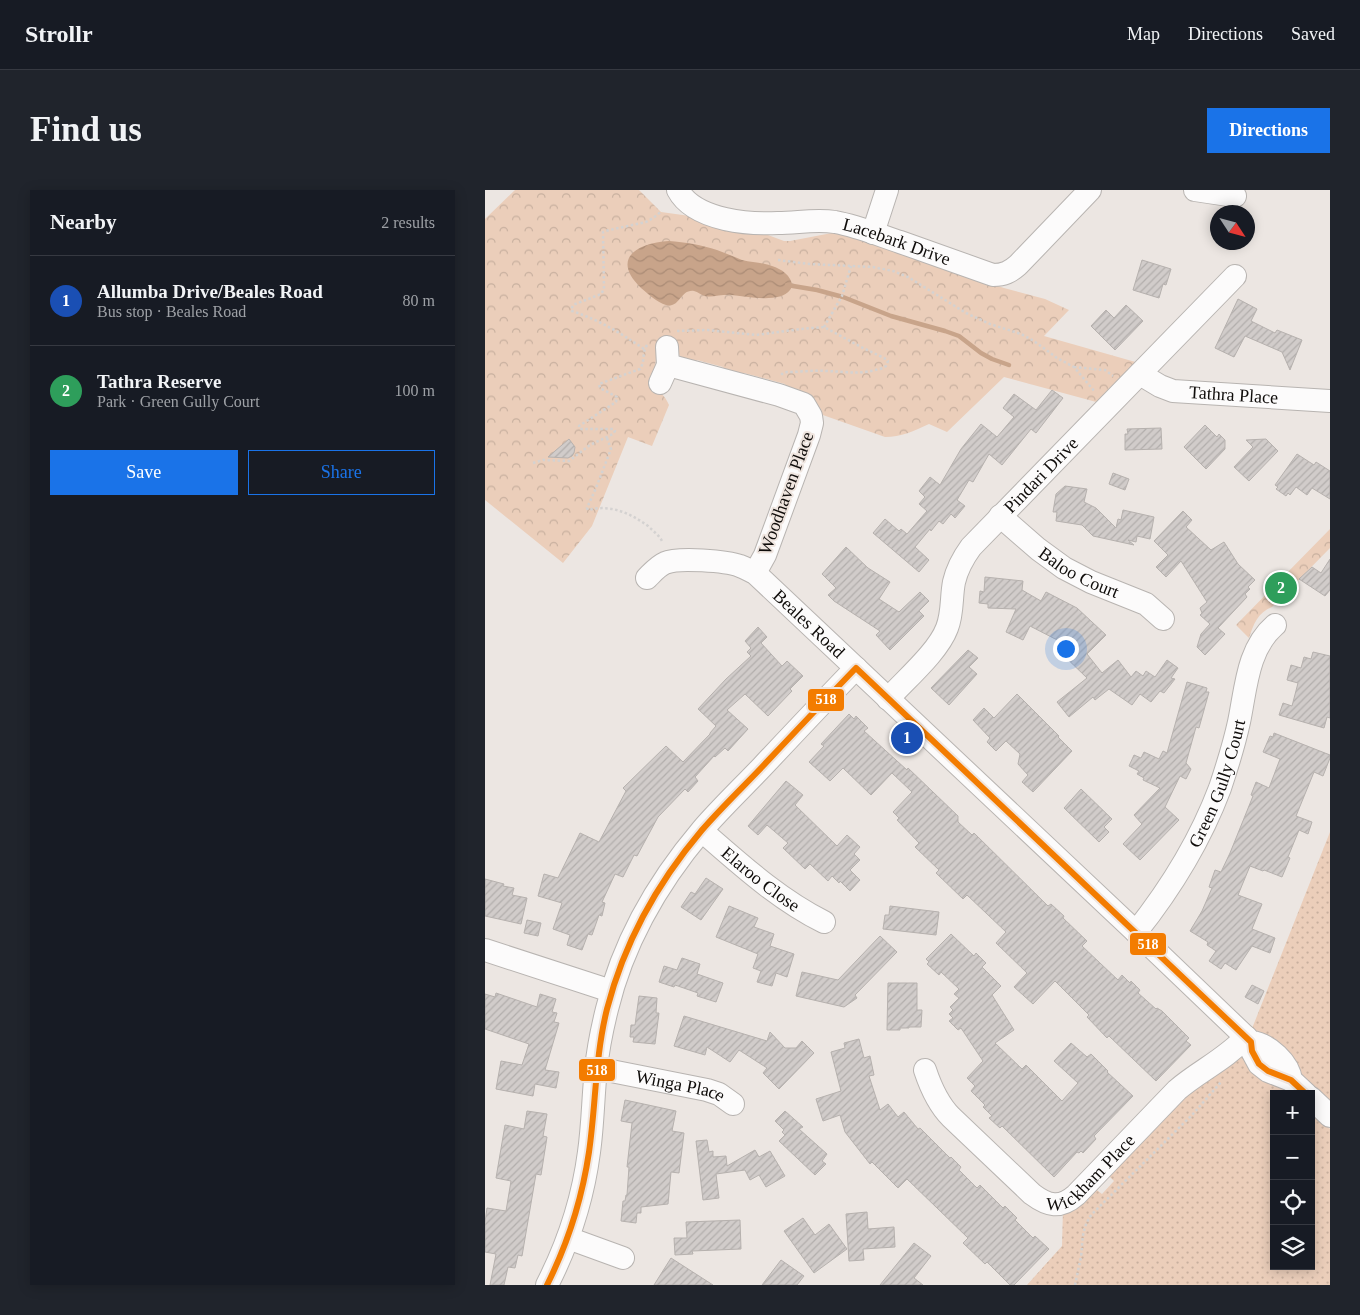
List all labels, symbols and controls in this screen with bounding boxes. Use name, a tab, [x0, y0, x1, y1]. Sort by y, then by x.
text: Strollr	[25, 21, 93, 47]
text: Map	[1127, 24, 1160, 44]
text: Directions	[1188, 24, 1263, 44]
text: Saved	[1291, 24, 1335, 44]
button: Directions	[1207, 108, 1330, 153]
text: Find us	[30, 110, 142, 149]
north arrow	[1210, 205, 1255, 250]
text: Nearby	[50, 210, 117, 234]
text: 2 results	[381, 214, 435, 231]
street label: Lacebark Drive	[841, 214, 953, 269]
text: Allumba Drive/Beales Road	[97, 281, 323, 302]
text: 1	[62, 292, 70, 309]
text: 80 m	[403, 292, 435, 309]
text: Bus stop · Beales Road	[97, 303, 246, 320]
text: Tathra Reserve	[97, 371, 221, 392]
text: 2	[62, 382, 70, 399]
text: 100 m	[395, 382, 435, 399]
street label: Tathra Place	[1188, 382, 1279, 408]
text: Park · Green Gully Court	[97, 393, 260, 410]
street label: Woodhaven Place	[755, 429, 817, 557]
street label: Pindari Drive	[1000, 433, 1082, 517]
button: Save	[50, 450, 238, 495]
button: Share	[248, 450, 435, 495]
street label: Baloo Court	[1035, 543, 1122, 602]
pin: 2	[1265, 569, 1297, 607]
street label: Beales Road	[769, 585, 849, 662]
your location	[1053, 636, 1079, 662]
line badge: 518	[807, 688, 845, 712]
text: 518	[816, 692, 837, 707]
street label: Green Gully Court	[1185, 717, 1249, 851]
pin: 1	[891, 719, 923, 757]
street label: Elaroo Close	[717, 843, 803, 916]
line badge: 518	[1129, 932, 1167, 956]
text: 518	[1138, 937, 1159, 952]
line badge: 518	[578, 1058, 616, 1082]
text: 518	[587, 1063, 608, 1078]
street label: Winga Place	[634, 1066, 729, 1105]
map controls	[1270, 1090, 1315, 1270]
button: +	[1270, 1090, 1315, 1135]
street label: Wickham Place	[1045, 1130, 1139, 1215]
button: −	[1270, 1135, 1315, 1180]
button: locate	[1270, 1180, 1315, 1225]
button: layers	[1270, 1225, 1315, 1270]

